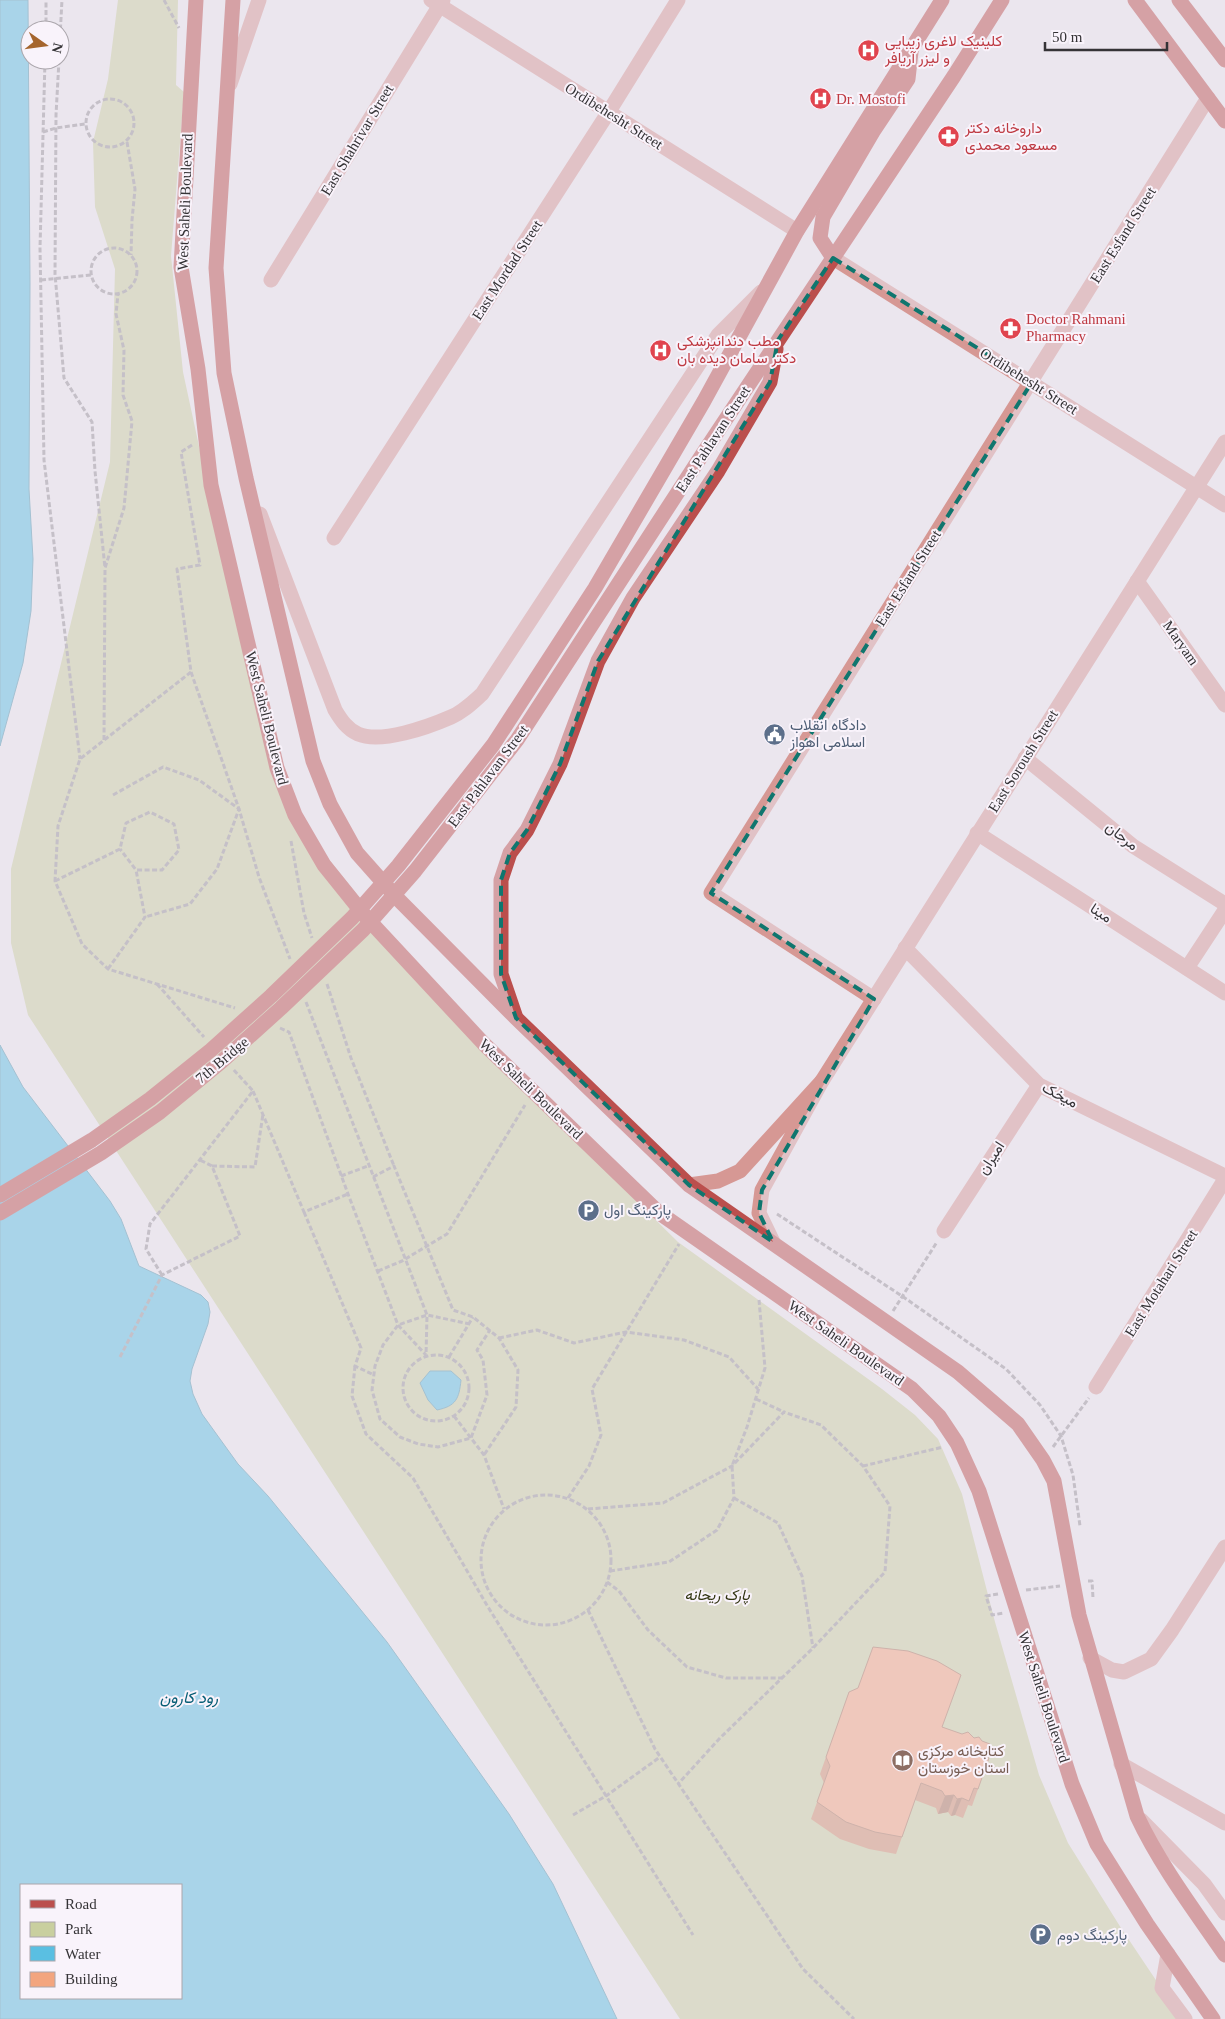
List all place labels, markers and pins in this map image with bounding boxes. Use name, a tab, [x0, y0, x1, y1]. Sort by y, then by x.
place label: کلینیک لاغری زیبایی و لیزر آریافر	[884, 33, 1002, 67]
hospital icon: کلینیک لاغری زیبایی و لیزر آریافر	[857, 38, 881, 62]
hospital icon: Dr. Mostofi	[808, 87, 832, 111]
place label: Dr. Mostofi	[836, 91, 906, 107]
place label: داروخانه دکتر مسعود محمدی	[964, 120, 1057, 155]
pharmacy icon: داروخانه دکتر مسعود محمدی	[937, 125, 961, 149]
place label: Doctor Rahmani Pharmacy	[1026, 311, 1126, 344]
pharmacy icon: Doctor Rahmani Pharmacy	[998, 316, 1022, 340]
place label: مطب دندانپزشکی دکتر سامان دیده بان	[677, 333, 796, 367]
hospital icon: مطب دندانپزشکی دکتر سامان دیده بان	[649, 338, 673, 362]
place label: دادگاه انقلاب اسلامی اهواز	[789, 717, 866, 752]
public building icon: دادگاه انقلاب اسلامی اهواز	[762, 722, 786, 746]
parking icon: پارکینگ اول	[576, 1198, 600, 1222]
place label: پارکینگ اول	[604, 1202, 671, 1220]
place label: کتابخانه مرکزی استان خوزستان	[918, 1743, 1009, 1777]
library icon: کتابخانه مرکزی استان خوزستان	[890, 1748, 914, 1772]
parking icon: پارکینگ دوم	[1029, 1923, 1053, 1947]
place label: پارکینگ دوم	[1057, 1927, 1127, 1945]

